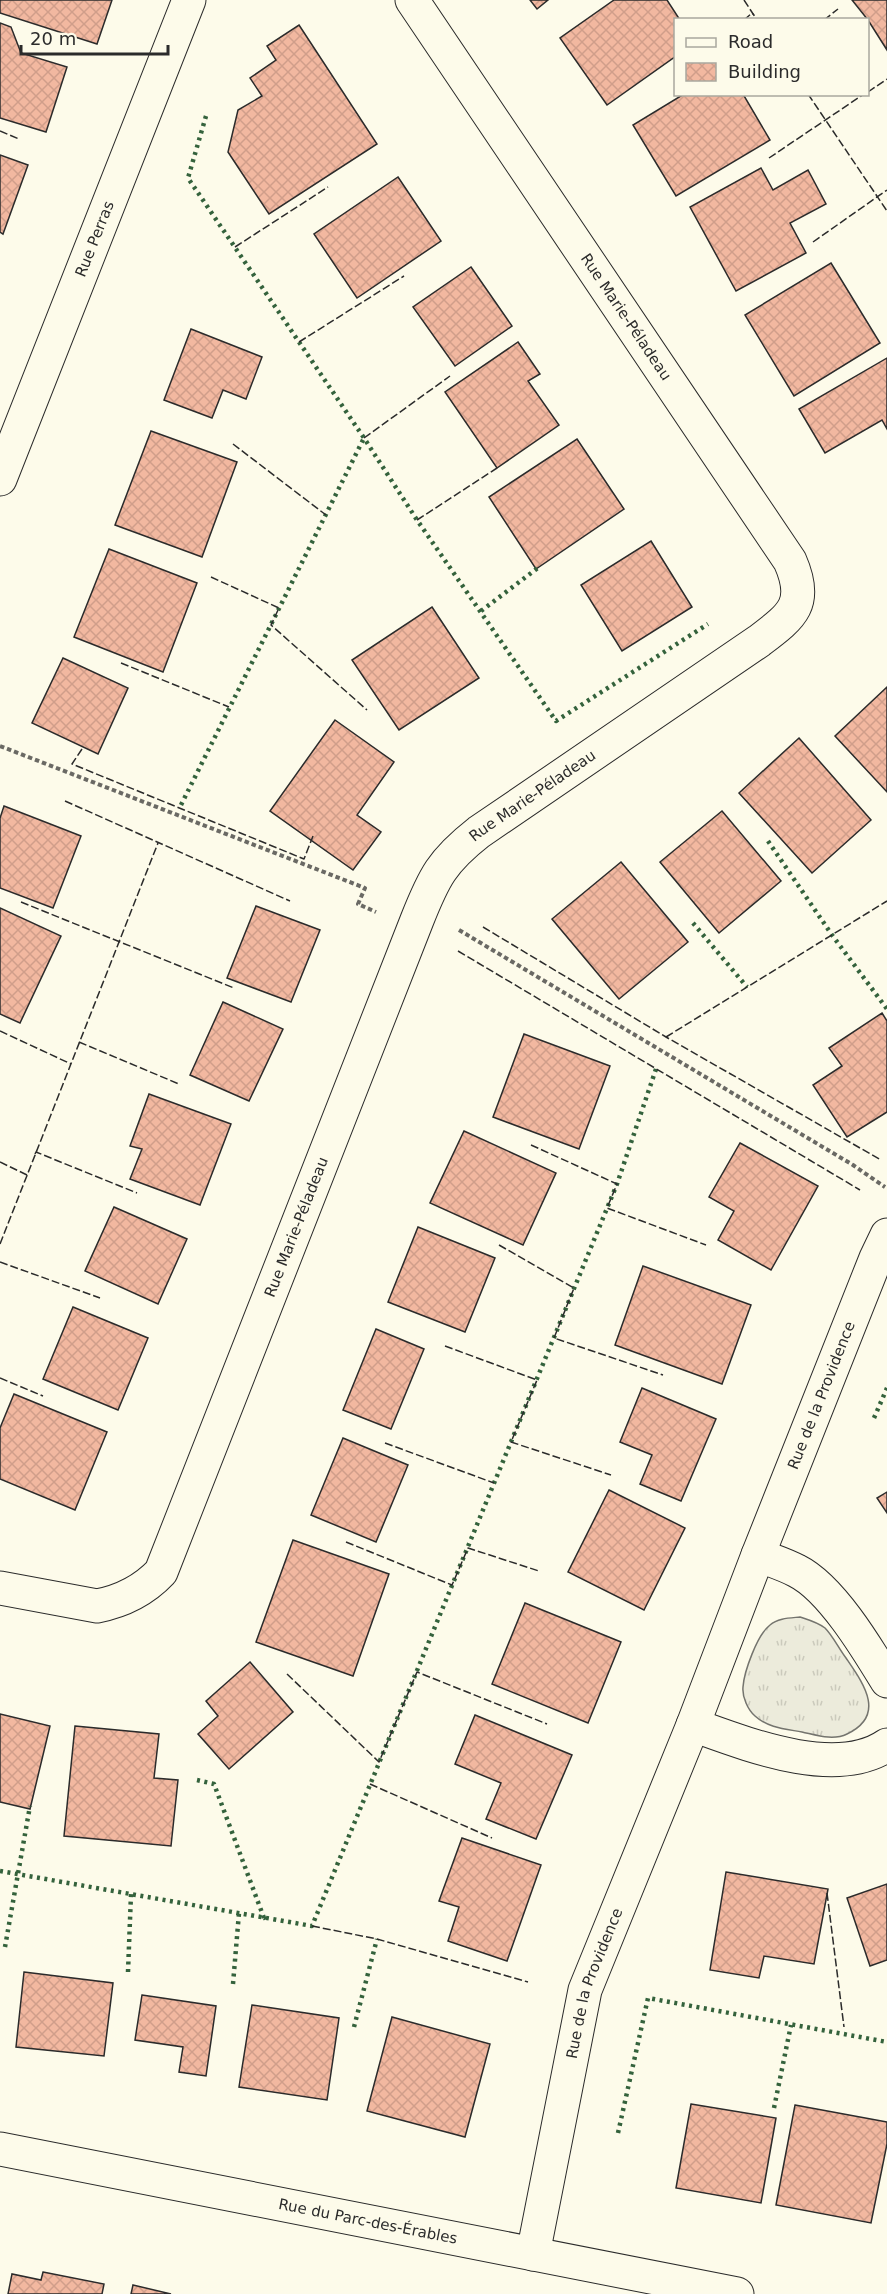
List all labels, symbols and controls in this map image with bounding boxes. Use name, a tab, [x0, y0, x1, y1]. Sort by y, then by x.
scale bar	[21, 18, 168, 56]
legend	[674, 18, 869, 96]
text: 20 m	[30, 28, 76, 49]
text: Road	[728, 31, 773, 52]
text: Building	[728, 61, 801, 82]
street label: Rue Perras	[72, 198, 118, 280]
street label: Rue Marie-Péladeau	[577, 250, 675, 384]
street label: Rue Marie-Péladeau	[465, 746, 599, 845]
street label: Rue Marie-Péladeau	[261, 1154, 332, 1300]
street label: Rue de la Providence	[784, 1319, 859, 1472]
street label: Rue de la Providence	[563, 1905, 626, 2060]
street label: Rue du Parc-des-Érables	[277, 2195, 459, 2248]

